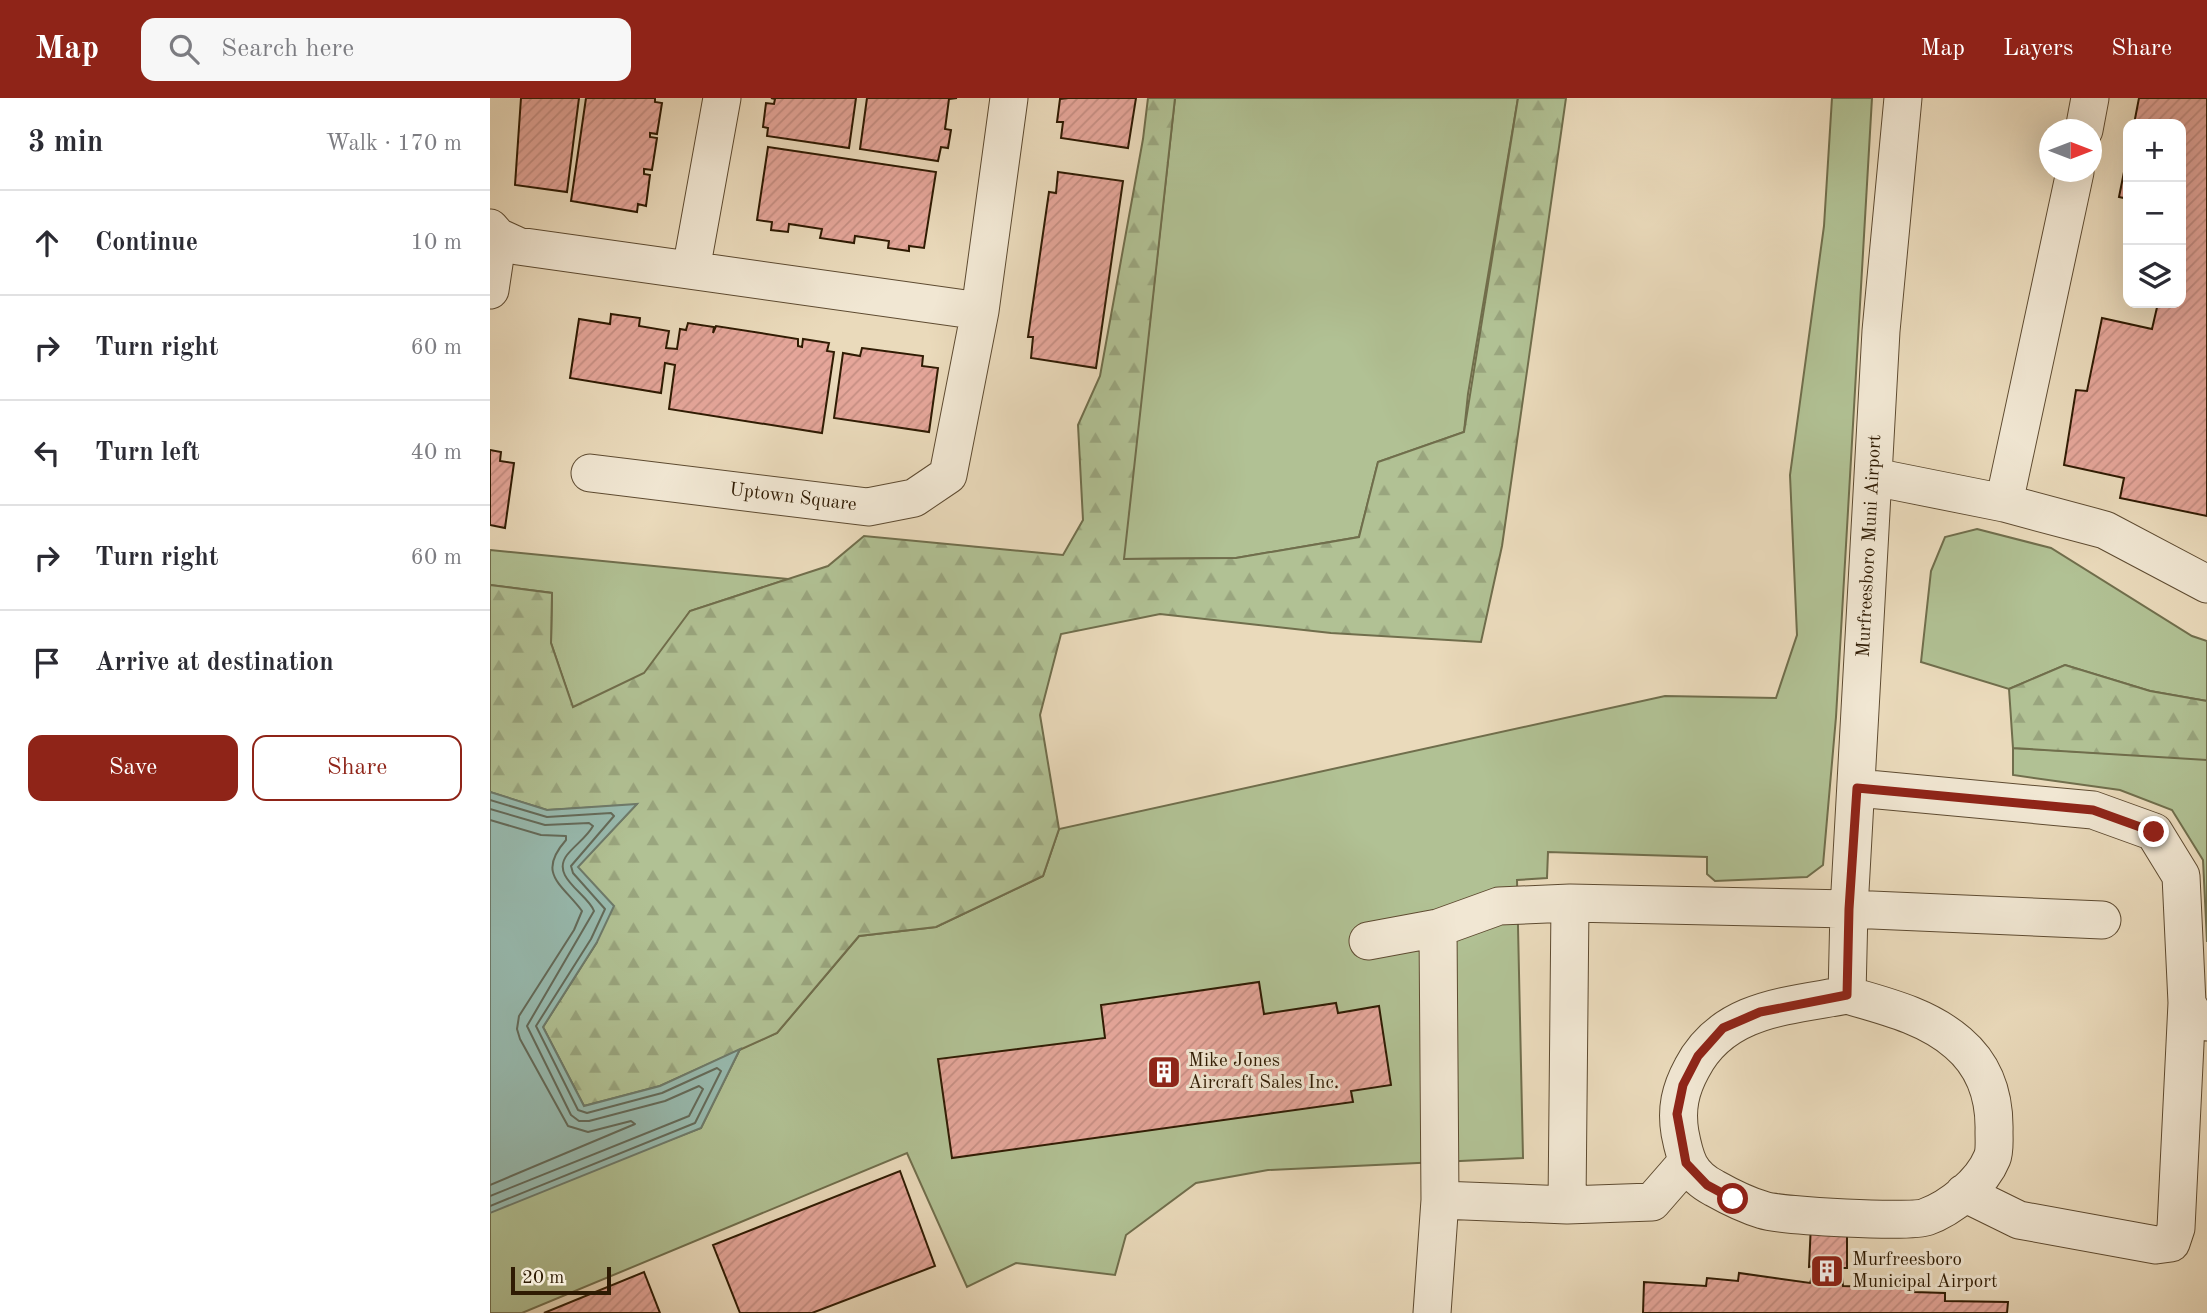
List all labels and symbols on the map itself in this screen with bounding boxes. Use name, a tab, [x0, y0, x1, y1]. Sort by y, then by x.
north arrow	[2039, 119, 2102, 182]
street label: Murfreesboro Muni Airport	[1855, 434, 1885, 658]
street label: Uptown Square	[728, 481, 858, 515]
route end	[2138, 816, 2169, 847]
place label: Mike Jones Aircraft Sales Inc.	[1188, 1052, 1339, 1093]
building icon: Mike Jones Aircraft Sales Inc.	[1145, 1053, 1183, 1091]
route start	[1717, 1183, 1748, 1214]
place label: Murfreesboro Municipal Airport	[1852, 1251, 1998, 1292]
building icon: Murfreesboro Municipal Airport	[1808, 1252, 1846, 1290]
scale bar	[511, 1264, 611, 1296]

